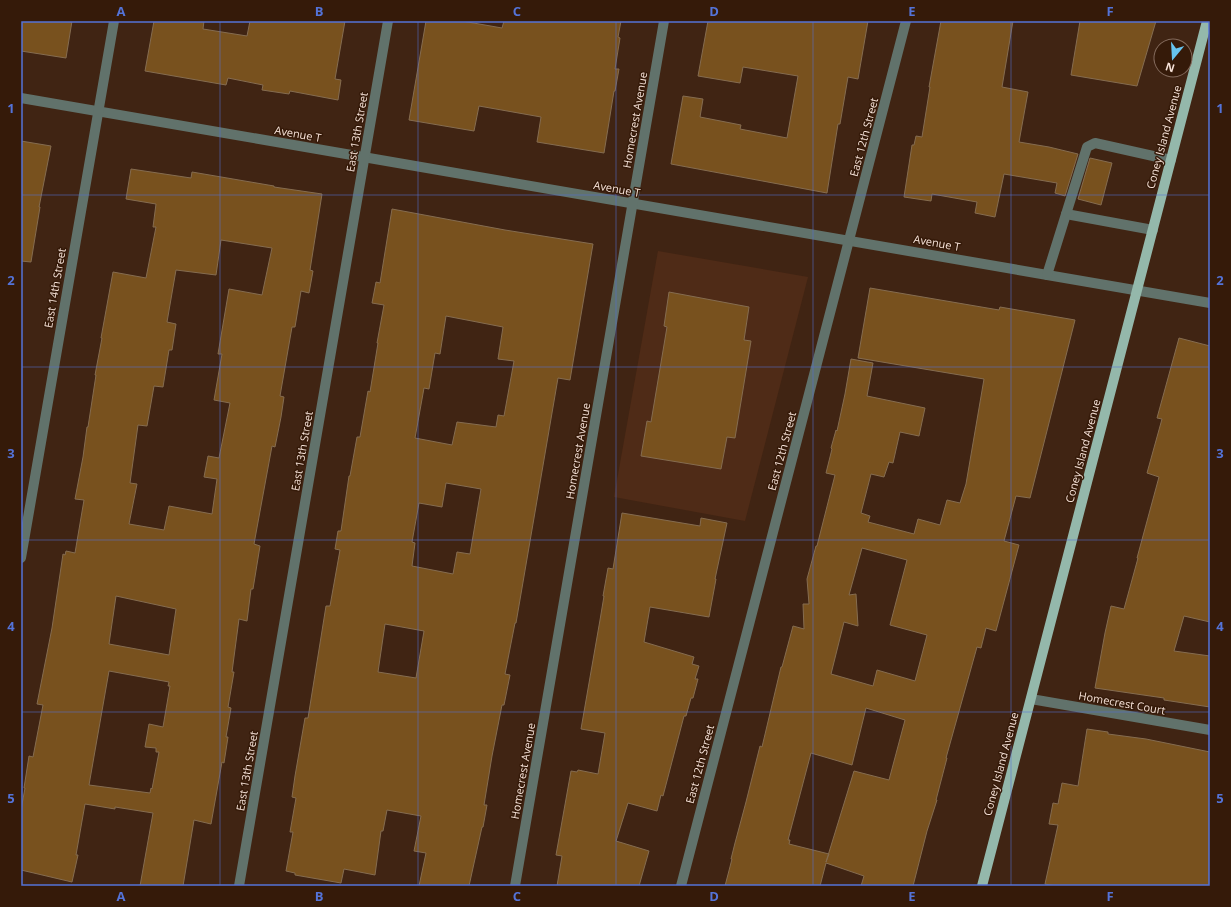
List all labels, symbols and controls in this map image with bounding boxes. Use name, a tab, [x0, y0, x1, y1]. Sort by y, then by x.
text: A	[117, 2, 126, 20]
text: B	[315, 2, 324, 20]
text: C	[513, 2, 521, 20]
text: D	[709, 2, 719, 20]
text: E	[908, 2, 916, 20]
text: F	[1106, 2, 1114, 20]
north arrow	[1153, 38, 1193, 78]
text: N	[1163, 59, 1176, 77]
street label: Homecrest Avenue	[619, 71, 650, 169]
street label: Coney Island Avenue	[1142, 83, 1185, 190]
street label: East 13th Street	[342, 91, 371, 173]
street label: East 12th Street	[846, 96, 881, 178]
text: 1	[7, 99, 15, 117]
text: 1	[1216, 99, 1224, 117]
street label: Avenue T	[274, 122, 323, 145]
street label: Avenue T	[593, 177, 642, 200]
street label: Avenue T	[913, 231, 962, 254]
street label: East 14th Street	[40, 247, 69, 329]
text: 2	[7, 271, 15, 289]
text: 2	[1216, 271, 1224, 289]
street label: Coney Island Avenue	[1061, 397, 1104, 504]
street label: Homecrest Avenue	[562, 402, 593, 500]
street label: East 13th Street	[287, 410, 316, 492]
street label: East 12th Street	[764, 410, 799, 492]
text: 3	[7, 444, 15, 462]
text: 3	[1216, 444, 1224, 462]
text: 4	[7, 617, 15, 635]
text: 4	[1216, 617, 1224, 635]
street label: Homecrest Court	[1078, 688, 1167, 718]
street label: Coney Island Avenue	[979, 710, 1022, 817]
street label: Homecrest Avenue	[507, 722, 538, 820]
street label: East 12th Street	[682, 723, 717, 805]
street label: East 13th Street	[232, 730, 261, 812]
text: 5	[7, 789, 15, 807]
text: 5	[1216, 789, 1224, 807]
text: A	[117, 887, 126, 905]
text: B	[315, 887, 324, 905]
text: C	[513, 887, 521, 905]
text: D	[709, 887, 719, 905]
text: E	[908, 887, 916, 905]
text: F	[1106, 887, 1114, 905]

